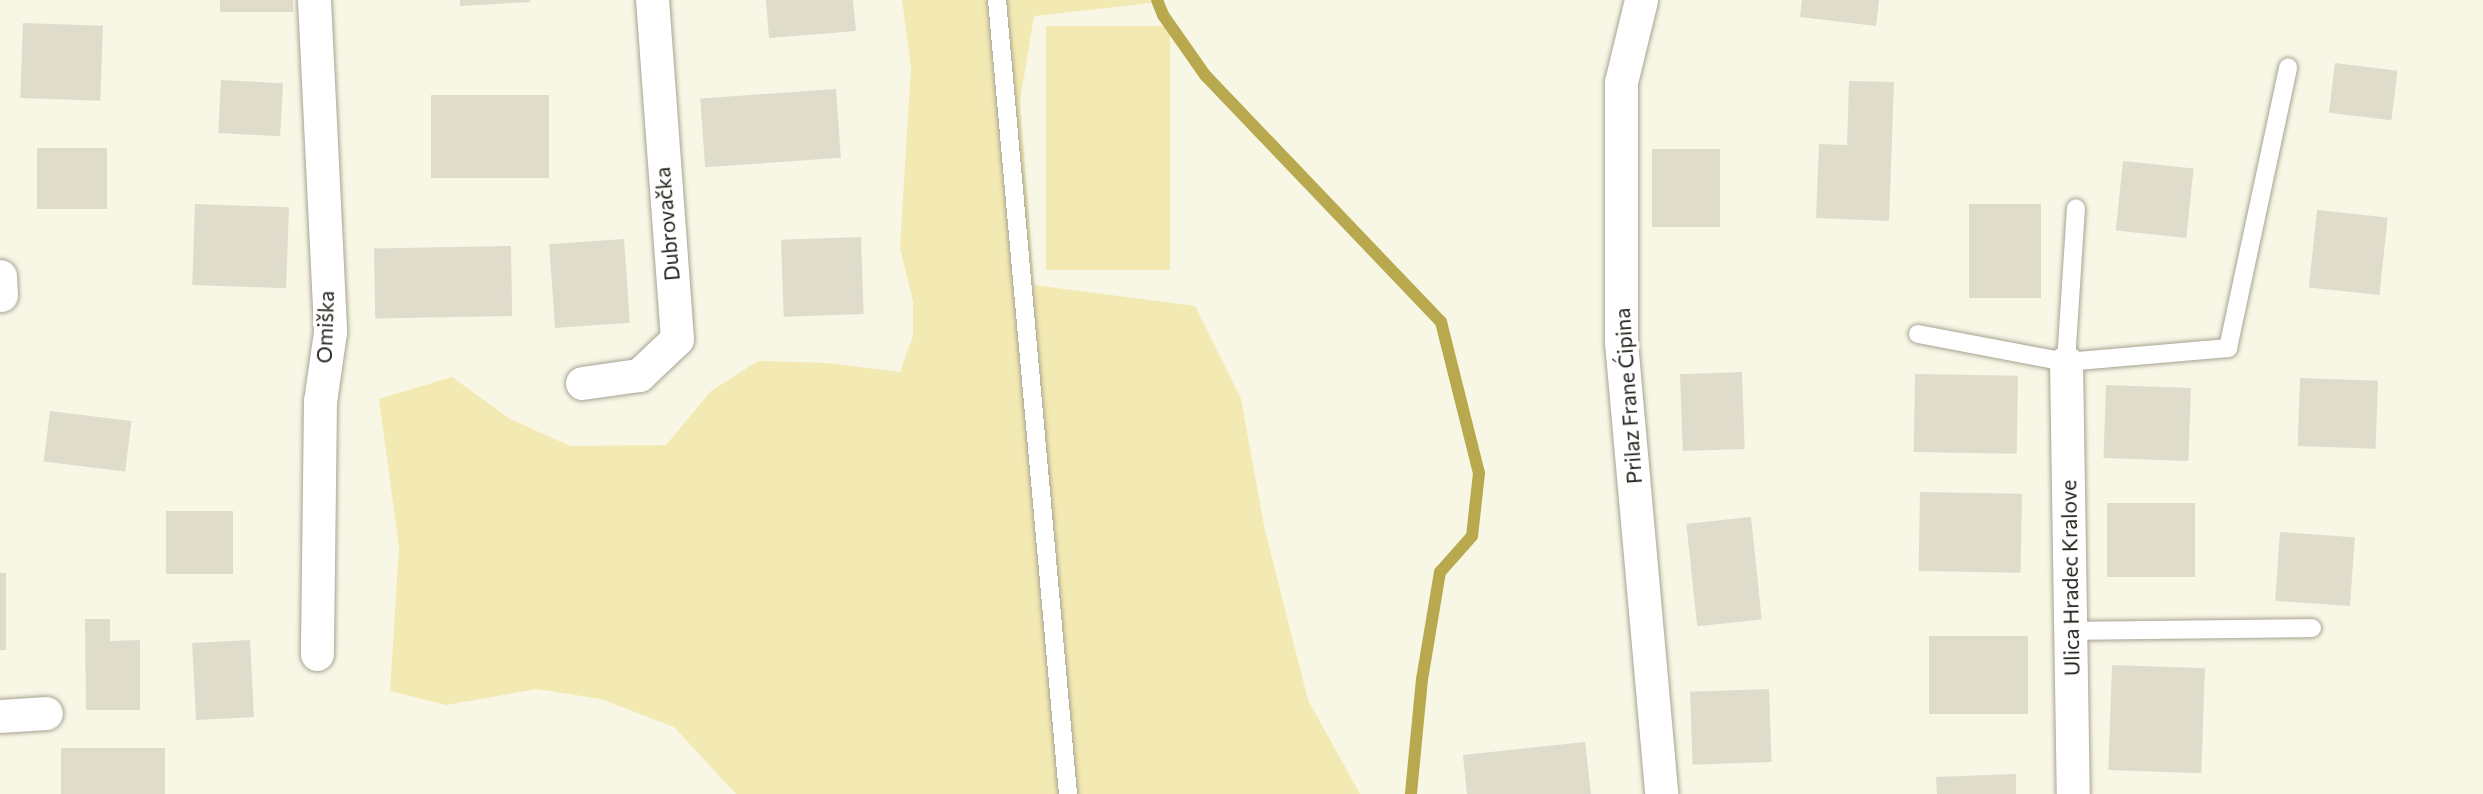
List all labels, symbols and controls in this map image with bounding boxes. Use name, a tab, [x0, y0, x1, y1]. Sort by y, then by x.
street label: Dubrovačka	[649, 166, 685, 282]
street label: Omiška	[311, 290, 339, 364]
street label: Prilaz Frane Ćipina	[1609, 307, 1647, 485]
street label: Ulica Hradec Kralove	[2056, 480, 2084, 676]

